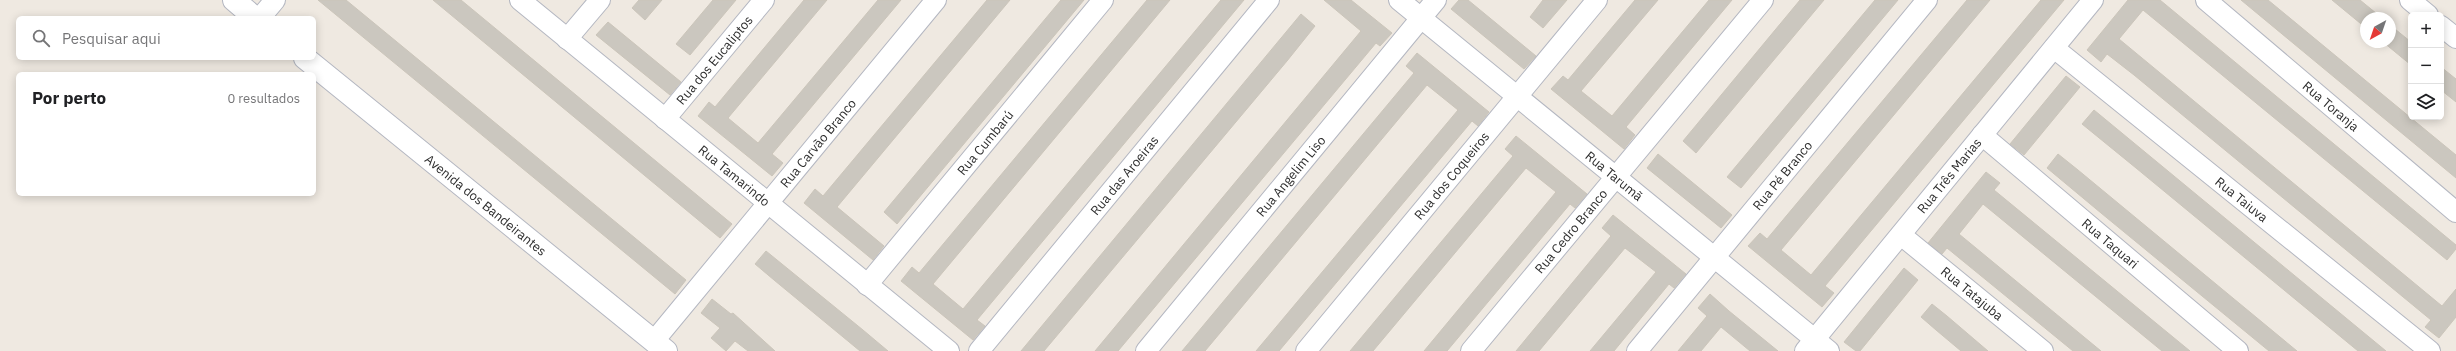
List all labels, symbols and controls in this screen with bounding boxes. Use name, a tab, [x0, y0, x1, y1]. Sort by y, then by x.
street label: Rua dos Eucaliptos	[672, 12, 756, 108]
north arrow	[2360, 12, 2396, 48]
map controls	[2408, 12, 2444, 120]
button: +	[2408, 12, 2444, 48]
search box	[16, 16, 316, 60]
icon: search	[30, 27, 52, 49]
text: Pesquisar aqui	[62, 29, 161, 48]
button: −	[2408, 48, 2444, 84]
street label: Rua Toranja	[2299, 77, 2363, 135]
button: layers	[2408, 84, 2444, 120]
text: Por perto	[32, 87, 106, 109]
text: 0 resultados	[227, 90, 300, 107]
street label: Rua Carvão Branco	[776, 95, 860, 191]
street label: Rua Cumbarú	[953, 107, 1017, 178]
street label: Rua dos Coqueiros	[1410, 128, 1493, 223]
street label: Rua das Aroeiras	[1086, 132, 1162, 219]
street label: Rua Angelim Liso	[1252, 132, 1329, 220]
street label: Rua Três Marias	[1913, 134, 1985, 217]
street label: Rua Pé Branco	[1749, 137, 1816, 213]
street label: Rua Tamarindo	[695, 141, 774, 210]
street label: Rua Tarumã	[1582, 147, 1647, 204]
street label: Avenida dos Bandeirantes	[422, 150, 550, 259]
street label: Rua Taiuva	[2212, 173, 2272, 226]
street label: Rua Cedro Branco	[1531, 185, 1611, 277]
street label: Rua Taquari	[2078, 215, 2142, 272]
street label: Rua Tatajuba	[1937, 263, 2007, 324]

